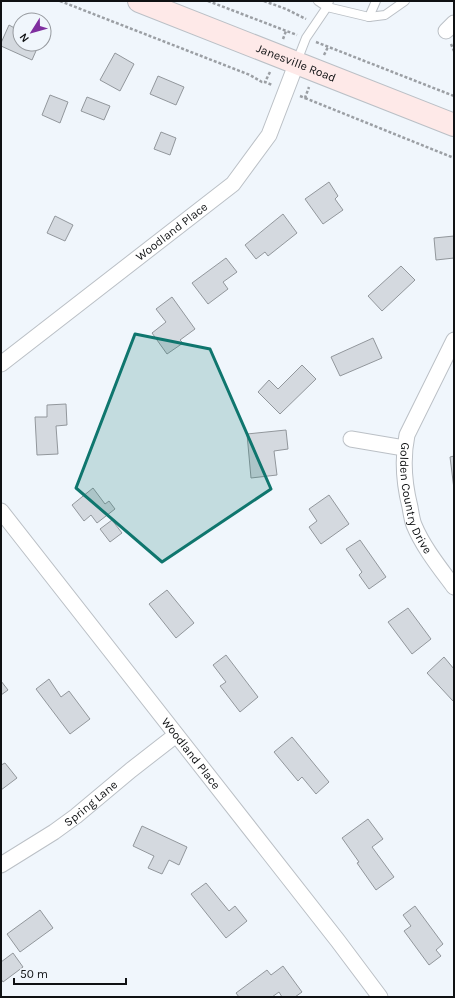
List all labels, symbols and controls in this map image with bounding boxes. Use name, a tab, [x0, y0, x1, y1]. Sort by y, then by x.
north arrow	[12, 12, 52, 52]
text: N	[17, 31, 32, 45]
street label: Janesville Road	[255, 41, 338, 85]
street label: Woodland Place	[133, 199, 210, 264]
street label: Golden Country Drive	[397, 442, 435, 556]
street label: Woodland Place	[159, 715, 223, 792]
street label: Spring Lane	[61, 777, 120, 829]
scale bar	[14, 960, 126, 986]
text: 50 m	[20, 967, 48, 981]

